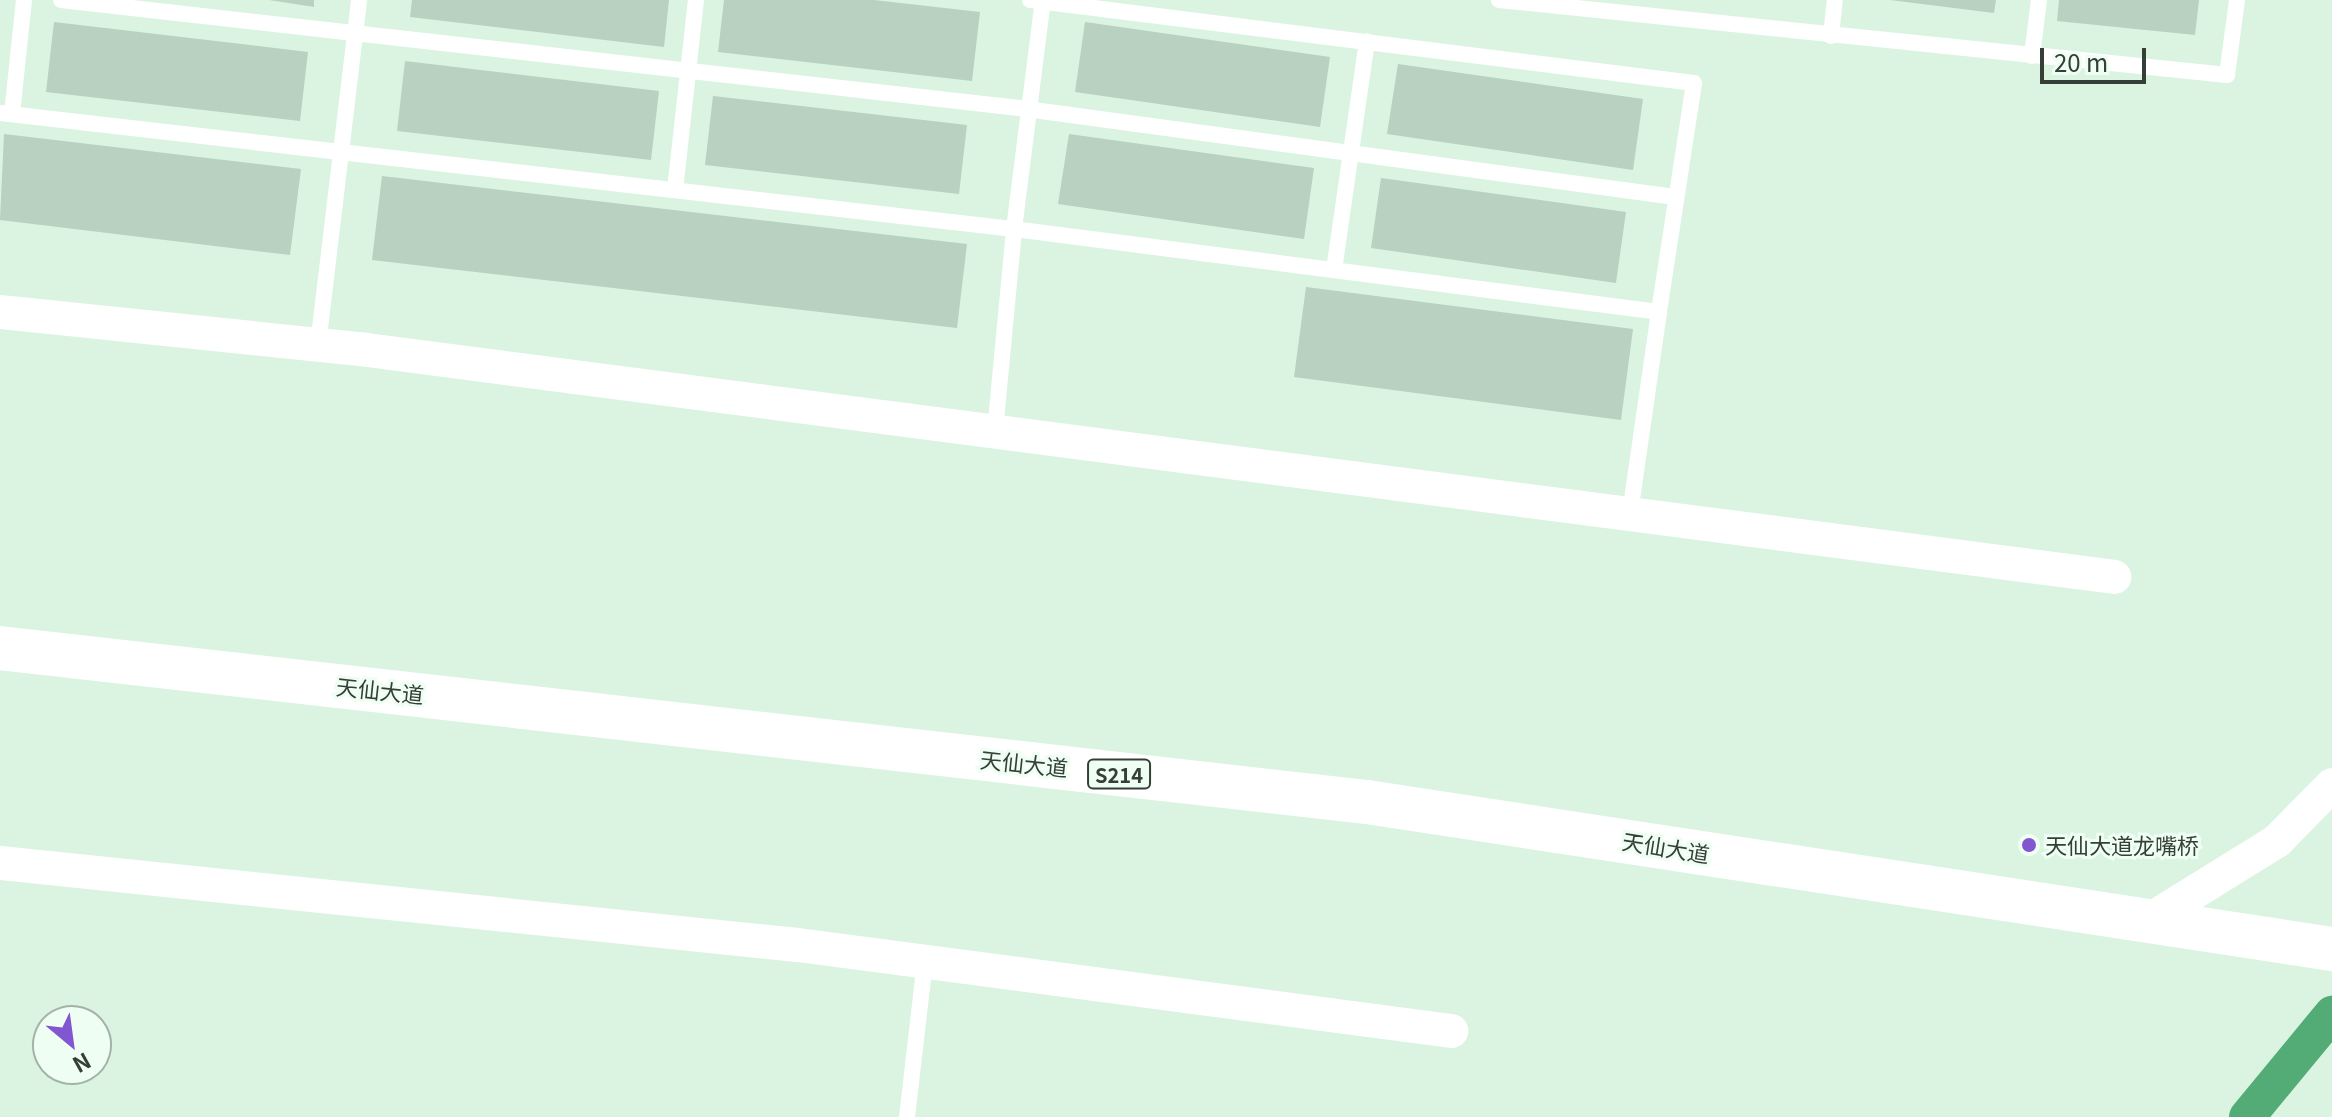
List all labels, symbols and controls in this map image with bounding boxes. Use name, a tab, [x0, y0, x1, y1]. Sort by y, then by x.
scale bar	[2044, 32, 2150, 82]
text: 20 m	[2054, 44, 2108, 79]
street label: 天仙大道	[335, 672, 425, 708]
street label: 天仙大道	[979, 745, 1069, 781]
road number: S214	[1087, 758, 1151, 790]
street label: 天仙大道	[1620, 827, 1712, 867]
place label: 天仙大道龙嘴桥	[2045, 832, 2199, 858]
marker: 天仙大道龙嘴桥	[2020, 836, 2038, 854]
north arrow	[32, 1005, 112, 1085]
text: N	[68, 1046, 98, 1082]

